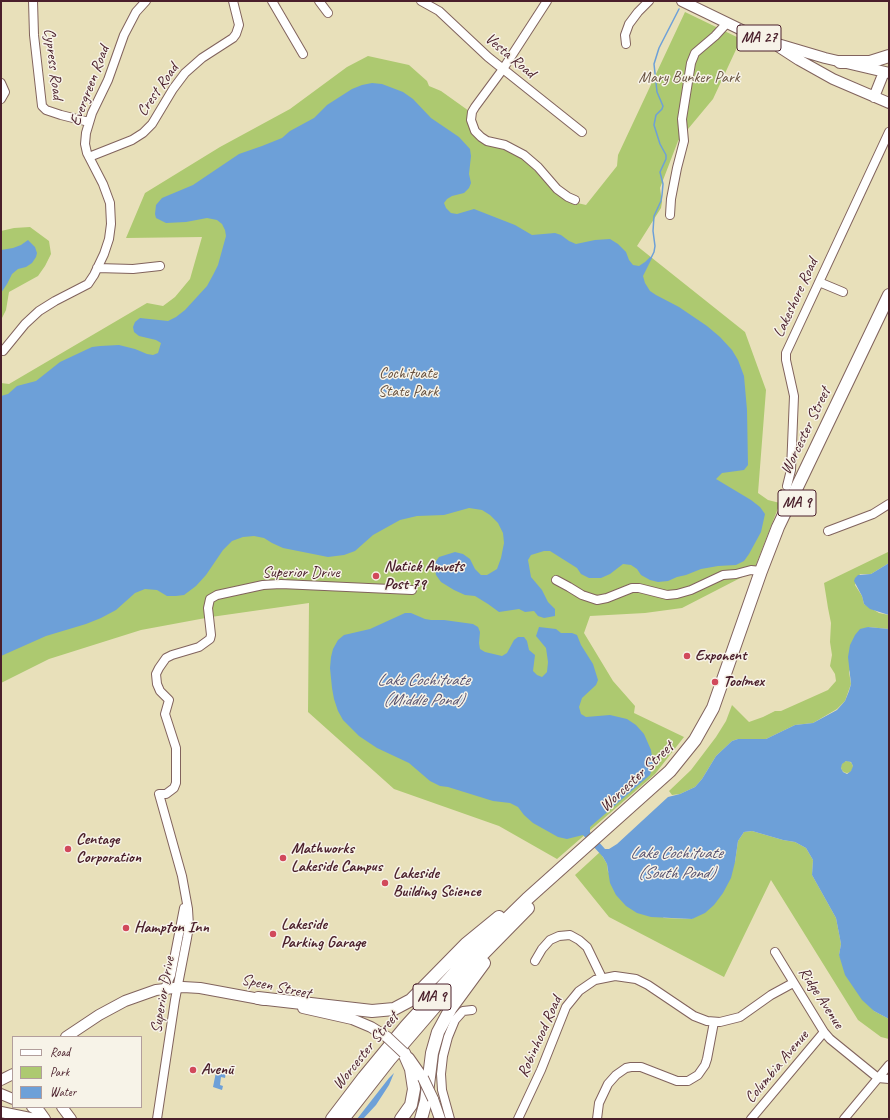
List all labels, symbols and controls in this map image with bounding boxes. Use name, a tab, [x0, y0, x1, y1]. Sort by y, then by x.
road number: MA 27	[737, 25, 781, 51]
street label: Cypress Road	[39, 27, 67, 101]
street label: Vesta Road	[481, 29, 539, 83]
street label: Evergreen Road	[66, 43, 114, 129]
street label: Crest Road	[133, 60, 183, 120]
park label: Mary Bunker Park	[638, 68, 740, 88]
street label: Lakeshore Road	[769, 256, 823, 340]
park label: Cochituate State Park	[378, 364, 438, 402]
street label: Worcester Street	[777, 384, 835, 478]
road number: MA 9	[778, 490, 816, 516]
place label: Natick Amvets Post 79	[384, 557, 464, 595]
street label: Superior Drive	[262, 563, 340, 583]
marker: Natick Amvets Post 79	[371, 571, 381, 581]
place label: Exponent	[695, 646, 746, 666]
marker: Exponent	[682, 651, 692, 661]
water label: Lake Cochituate (Middle Pond)	[377, 671, 469, 711]
place label: Toolmex	[723, 672, 764, 692]
marker: Toolmex	[710, 677, 720, 687]
street label: Worcester Street	[596, 738, 678, 816]
place label: Centage Corporation	[76, 830, 141, 868]
place label: Mathworks Lakeside Campus	[291, 839, 382, 877]
marker: Centage Corporation	[63, 844, 73, 854]
water label: Lake Cochituate (South Pond)	[630, 844, 722, 884]
marker: Mathworks Lakeside Campus	[278, 853, 288, 863]
place label: Lakeside Building Science	[393, 864, 481, 902]
marker: Lakeside Building Science	[380, 878, 390, 888]
place label: Lakeside Parking Garage	[281, 915, 365, 953]
place label: Hampton Inn	[134, 918, 209, 938]
marker: Hampton Inn	[121, 923, 131, 933]
marker: Lakeside Parking Garage	[268, 929, 278, 939]
street label: Superior Drive	[147, 955, 179, 1035]
street label: Ridge Avenue	[794, 964, 848, 1032]
street label: Speen Street	[240, 970, 312, 1004]
road number: MA 9	[413, 984, 451, 1010]
street label: Robinhood Road	[514, 993, 566, 1081]
street label: Worcester Street	[329, 1008, 403, 1094]
street label: Columbia Avenue	[741, 1027, 813, 1107]
legend	[12, 1036, 142, 1108]
text: Road	[50, 1044, 70, 1060]
place label: Avenū	[201, 1060, 233, 1080]
text: Park	[50, 1064, 69, 1080]
marker: Avenū	[188, 1065, 198, 1075]
text: Water	[50, 1084, 76, 1100]

